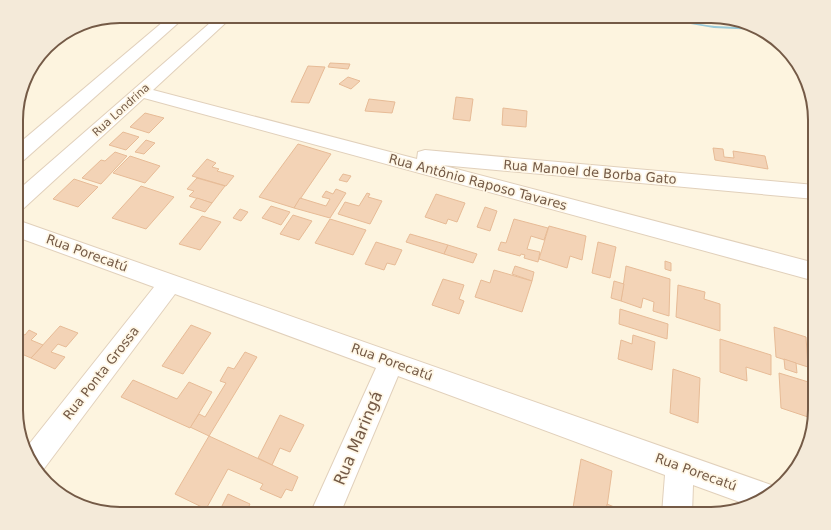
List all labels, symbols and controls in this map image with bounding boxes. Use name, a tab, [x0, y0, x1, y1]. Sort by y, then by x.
street label: Rua Londrina	[90, 81, 152, 139]
street label: Rua Antônio Raposo Tavares	[387, 151, 569, 213]
street label: Rua Manoel de Borba Gato	[503, 157, 677, 187]
street label: Rua Porecatú	[44, 231, 130, 275]
street label: Rua Ponta Grossa	[60, 323, 142, 423]
street label: Rua Porecatú	[349, 340, 435, 384]
street label: Rua Maringá	[330, 388, 386, 488]
street label: Rua Porecatú	[653, 450, 739, 494]

